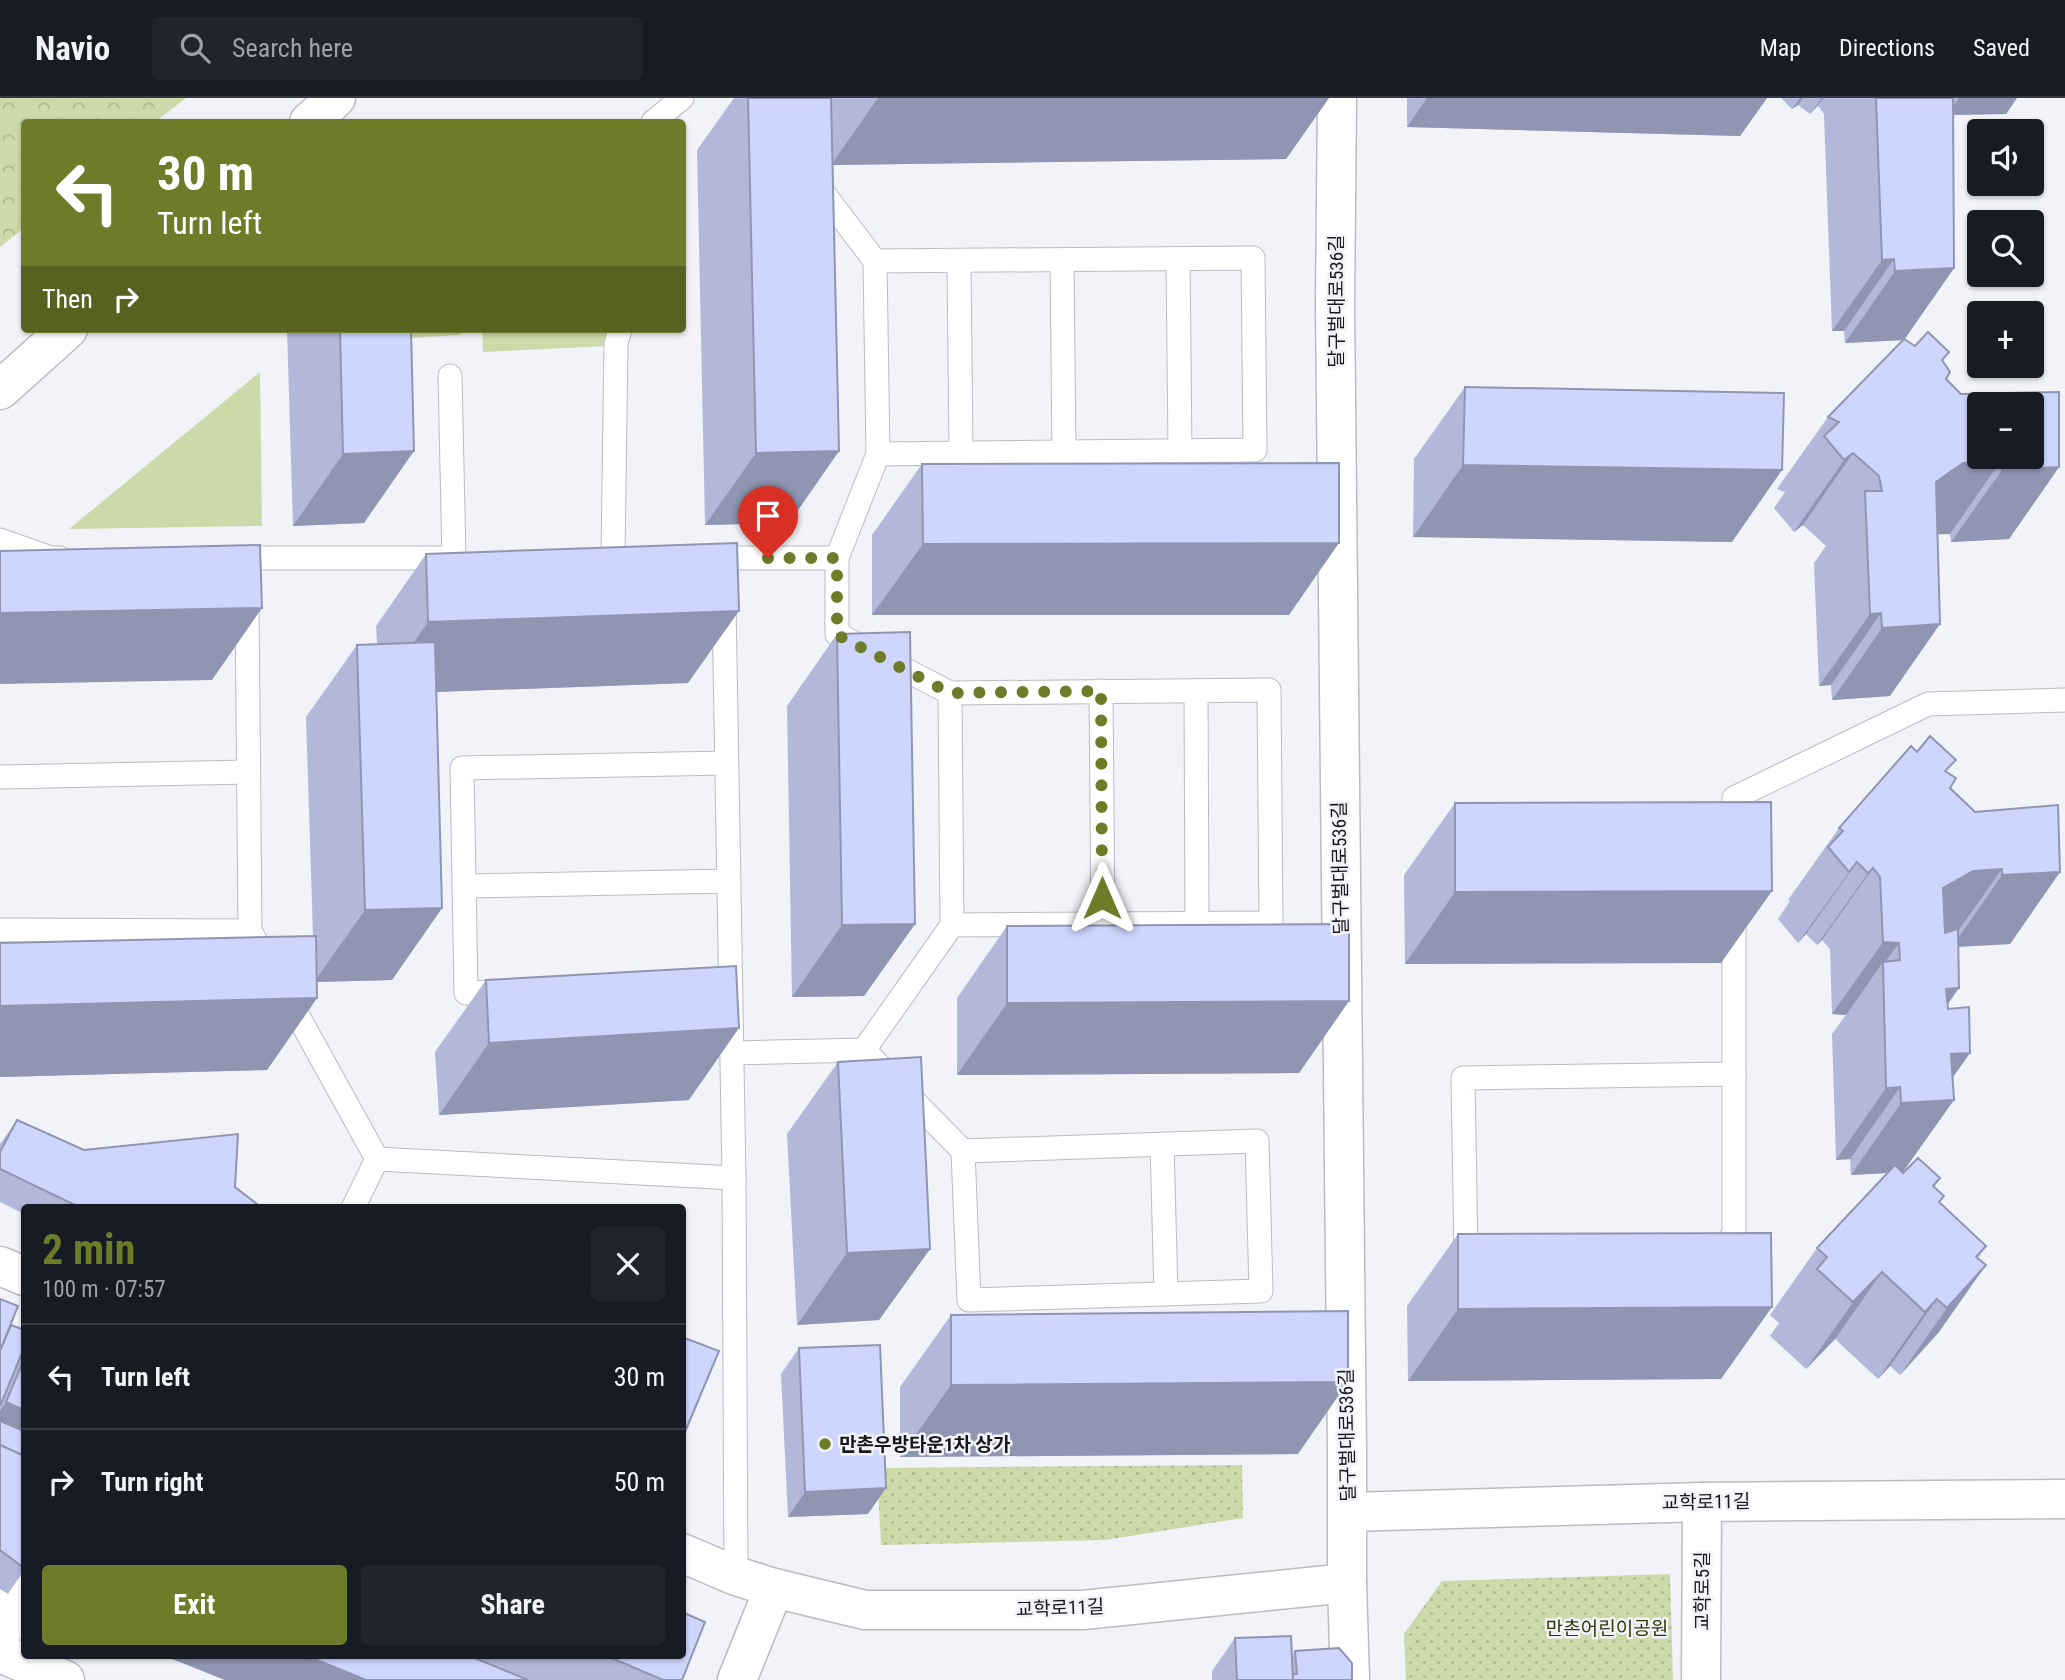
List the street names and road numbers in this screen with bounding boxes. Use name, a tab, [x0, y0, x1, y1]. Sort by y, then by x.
street label: 달구벌대로536길	[1325, 234, 1348, 368]
street label: 달구벌대로536길	[1327, 801, 1353, 935]
street label: 달구벌대로536길	[1334, 1368, 1360, 1502]
street label: 교학로11길	[1661, 1490, 1751, 1514]
street label: 교학로5길	[1691, 1551, 1714, 1631]
street label: 교학로11길	[1015, 1595, 1105, 1621]

